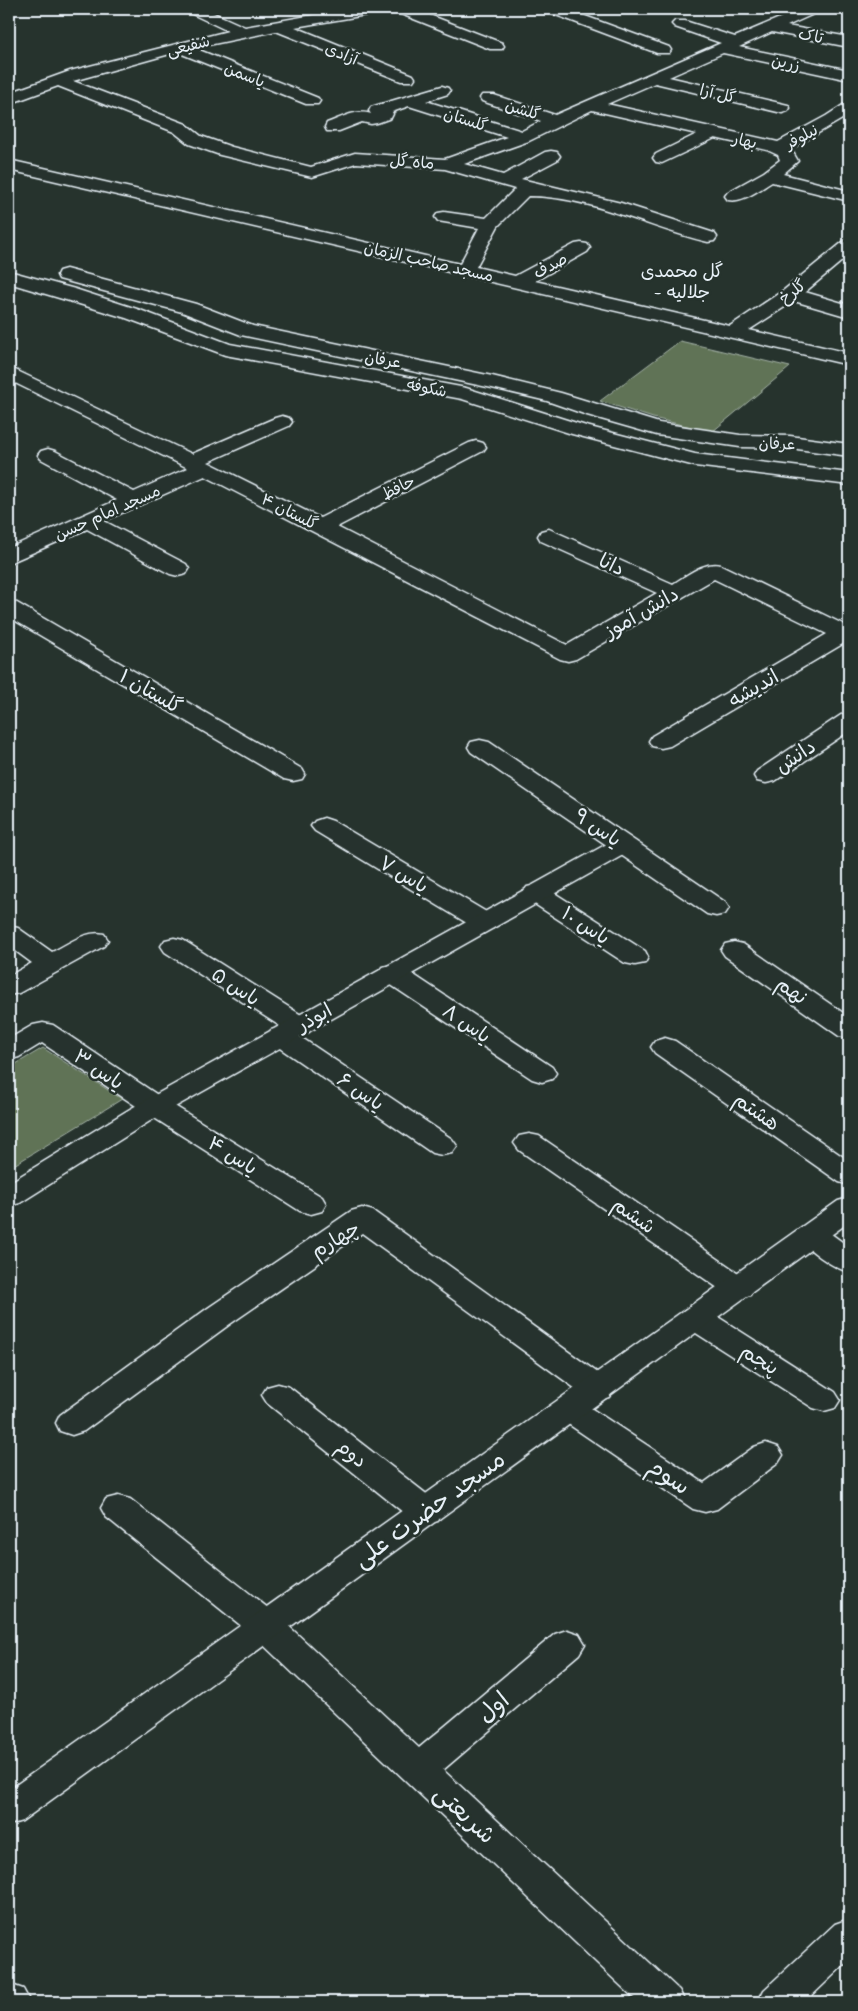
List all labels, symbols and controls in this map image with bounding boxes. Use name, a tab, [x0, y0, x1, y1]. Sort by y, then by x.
street label: تاک	[796, 24, 825, 49]
street label: شفیعی	[165, 31, 212, 62]
street label: آزادی	[322, 38, 362, 71]
street label: زرین	[770, 50, 802, 77]
street label: یاسمن	[221, 58, 268, 93]
street label: گل آرا	[697, 80, 738, 109]
street label: گلشن	[502, 95, 543, 126]
street label: گلستان	[441, 104, 490, 137]
street label: نیلوفر	[780, 120, 822, 156]
street label: بهار	[729, 128, 759, 154]
street label: ماه گل	[389, 150, 435, 175]
street label: مسجد صاحب الزمان	[362, 237, 495, 288]
street label: صدف	[530, 249, 571, 284]
district label: گل محمدی - جلالیه	[641, 260, 724, 305]
street label: گلرخ	[775, 275, 811, 309]
street label: عرفان	[363, 347, 403, 374]
street label: شکوفه	[405, 374, 449, 403]
street label: عرفان	[758, 433, 796, 456]
street label: حافظ	[378, 471, 419, 506]
street label: مسجد امام حسن	[51, 481, 164, 547]
street label: گلستان ۴	[257, 489, 321, 536]
street label: دانا	[594, 548, 629, 583]
street label: دانش آموز	[598, 581, 684, 647]
street label: گلستان ۱	[114, 663, 187, 721]
street label: اندیشه	[723, 664, 784, 715]
street label: دانش	[770, 734, 821, 781]
street label: یاس ۹	[568, 803, 626, 854]
street label: یاس ۷	[373, 850, 433, 901]
street label: یاس ۱۰	[556, 901, 615, 952]
street label: یاس ۵	[206, 961, 265, 1013]
street label: نهم	[770, 971, 812, 1012]
street label: ابوذر	[290, 998, 338, 1040]
street label: یاس ۸	[437, 998, 496, 1050]
street label: یاس ۳	[68, 1044, 129, 1097]
street label: یاس ۶	[331, 1067, 389, 1118]
street label: هشتم	[728, 1087, 785, 1138]
street label: یاس ۴	[202, 1130, 262, 1182]
street label: ششم	[606, 1192, 660, 1241]
street label: چهارم	[306, 1215, 365, 1265]
street label: پنجم	[735, 1338, 783, 1382]
street label: دوم	[329, 1434, 372, 1476]
street label: مسجد حضرت علی	[348, 1445, 512, 1576]
street label: سوم	[640, 1452, 696, 1504]
street label: اول	[471, 1686, 517, 1731]
street label: شریعتی	[426, 1779, 501, 1852]

